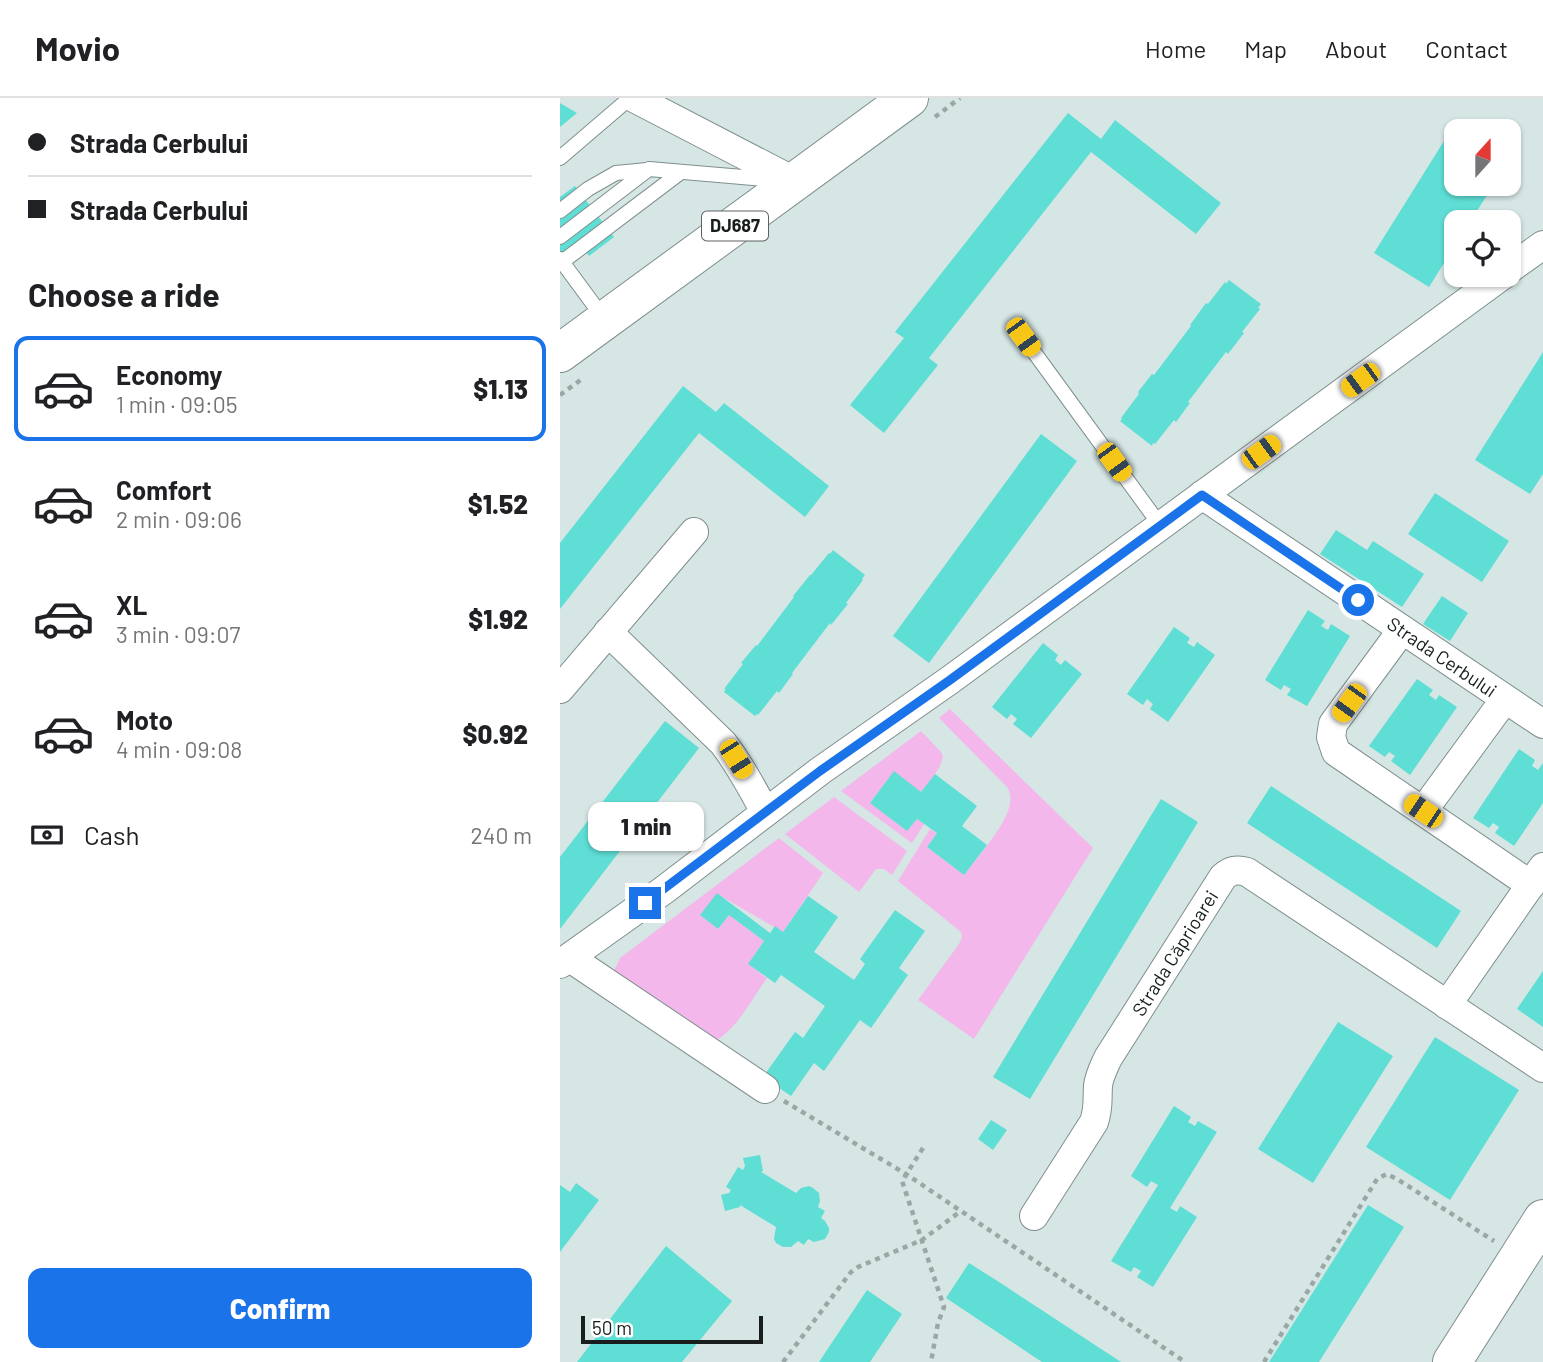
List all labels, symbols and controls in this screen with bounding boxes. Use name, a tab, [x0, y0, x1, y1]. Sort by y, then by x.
text: Movio	[35, 28, 120, 68]
text: Home	[1145, 34, 1206, 63]
text: Map	[1244, 34, 1287, 63]
text: About	[1325, 34, 1387, 63]
text: Contact	[1425, 34, 1508, 63]
north arrow	[1444, 119, 1521, 196]
map controls	[1444, 119, 1521, 287]
text: Strada Cerbului	[70, 127, 249, 158]
text: Strada Cerbului	[70, 194, 249, 225]
button: locate	[1444, 210, 1521, 287]
road number: DJ687	[702, 211, 768, 240]
text: Choose a ride	[28, 275, 220, 313]
car	[1003, 314, 1044, 360]
icon: car	[32, 357, 95, 420]
text: Economy	[116, 359, 222, 390]
car	[1337, 359, 1384, 401]
text: $1.13	[473, 373, 528, 404]
text: 1 min · 09:05	[116, 390, 238, 418]
car	[1238, 431, 1285, 473]
car	[1094, 439, 1135, 485]
icon: car	[32, 472, 95, 535]
text: Comfort	[116, 474, 212, 505]
text: $1.52	[468, 488, 528, 519]
text: 2 min · 09:06	[116, 505, 242, 533]
route start	[1342, 584, 1374, 616]
icon: car	[32, 587, 95, 650]
text: XL	[116, 589, 147, 620]
text: $1.92	[468, 603, 528, 634]
street label: Strada Cerbului	[1383, 612, 1501, 702]
text: 3 min · 09:07	[116, 620, 240, 648]
car	[1329, 680, 1370, 726]
icon: car	[32, 702, 95, 765]
text: Moto	[116, 704, 173, 735]
text: $0.92	[463, 718, 528, 749]
text: 4 min · 09:08	[116, 735, 242, 763]
car	[716, 736, 757, 782]
car	[1400, 791, 1447, 831]
callout: 1 min	[587, 802, 703, 850]
text: 1 min	[621, 812, 671, 840]
icon: cash	[28, 816, 66, 854]
text: Cash	[84, 819, 139, 850]
text: 240 m	[470, 821, 532, 849]
street label: Strada Căprioarei	[1127, 886, 1222, 1020]
route end	[629, 887, 661, 919]
button: Confirm	[28, 1268, 532, 1348]
scale bar	[581, 1313, 763, 1345]
text: 50 m	[592, 1316, 632, 1339]

